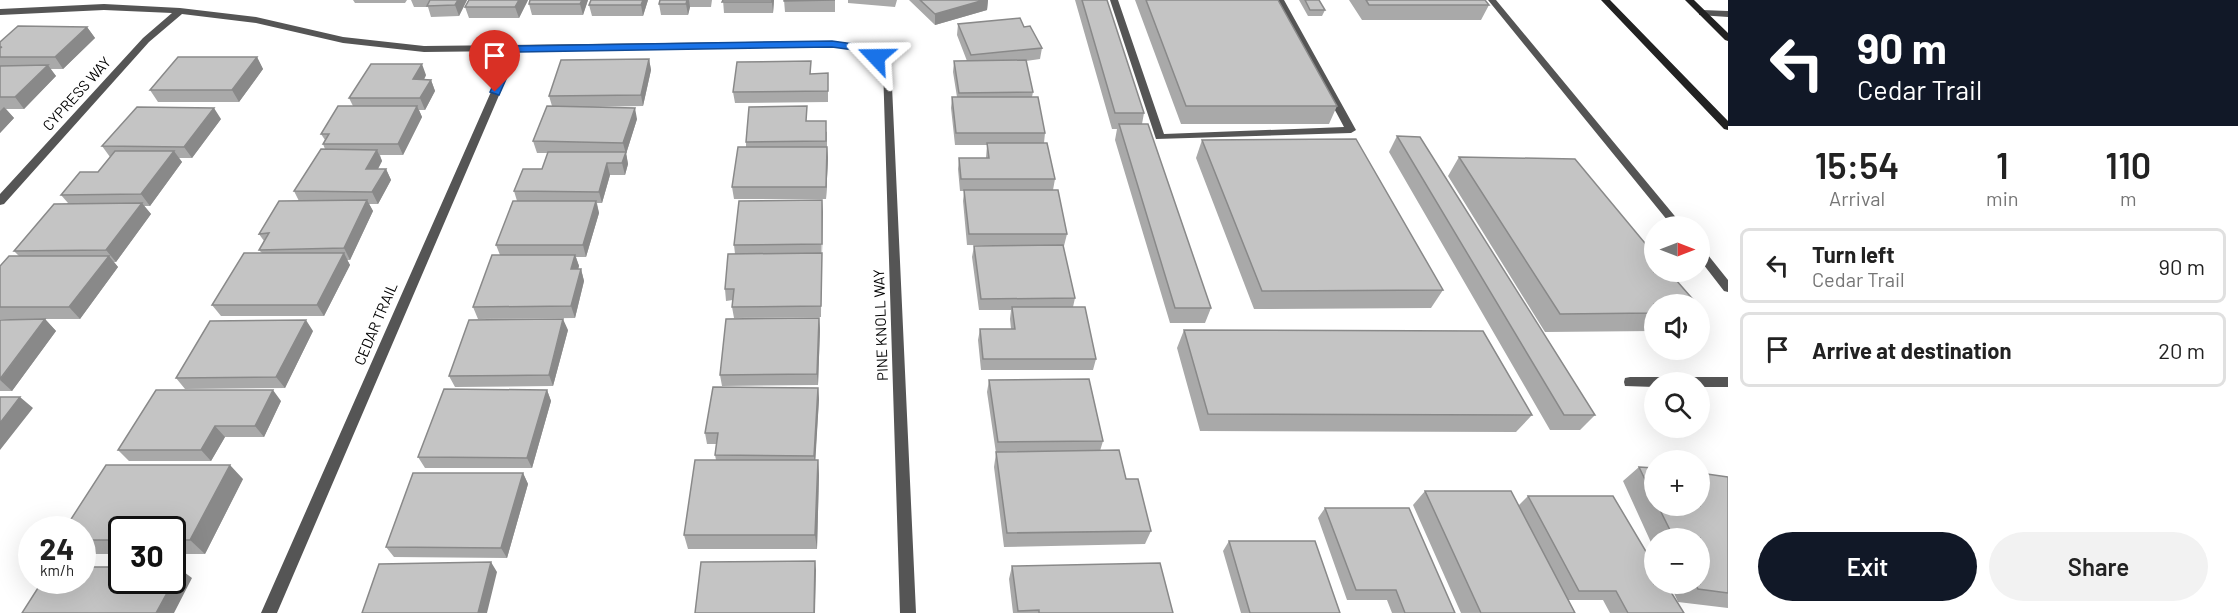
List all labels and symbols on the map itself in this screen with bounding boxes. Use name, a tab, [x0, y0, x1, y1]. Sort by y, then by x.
position arrow	[844, 25, 908, 89]
pin	[469, 30, 520, 92]
street label: CYPRESS WAY	[38, 53, 114, 134]
north arrow	[1644, 216, 1710, 282]
street label: PINE KNOLL WAY	[869, 269, 891, 381]
street label: CEDAR TRAIL	[350, 280, 401, 368]
speed limit sign: 30	[108, 516, 186, 594]

